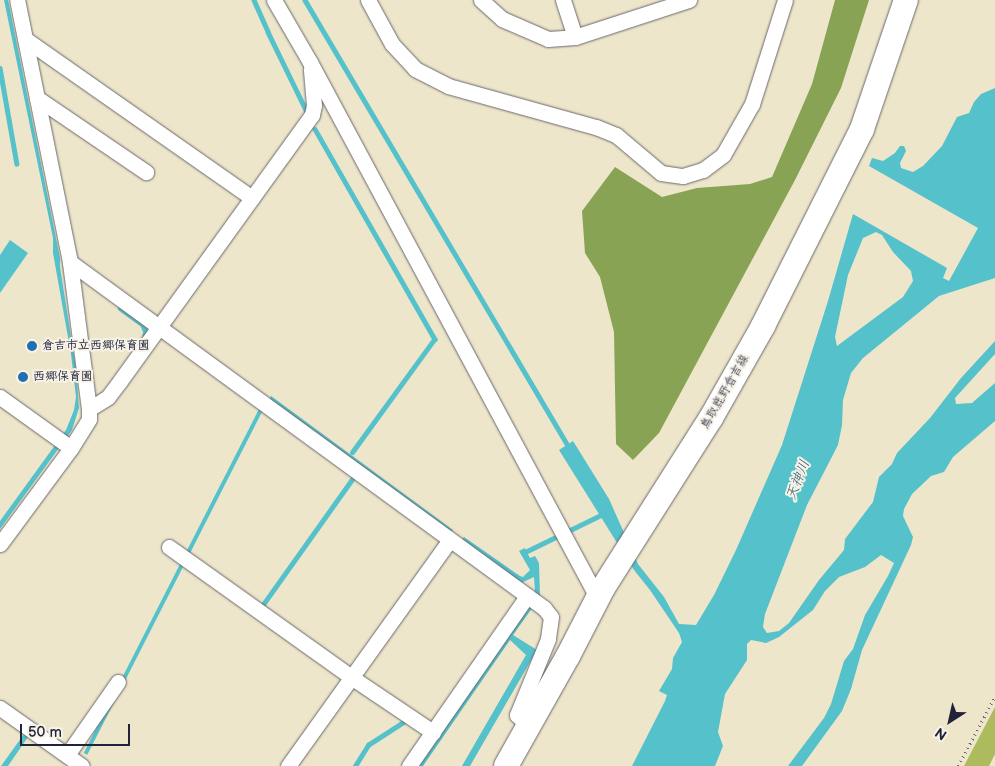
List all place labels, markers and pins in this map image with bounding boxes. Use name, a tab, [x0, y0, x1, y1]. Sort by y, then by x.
place label: 倉吉市立西郷保育園	[42, 339, 150, 353]
marker: 倉吉市立西郷保育園	[26, 340, 38, 352]
place label: 西郷保育園	[33, 370, 93, 384]
marker: 西郷保育園	[17, 371, 29, 383]

